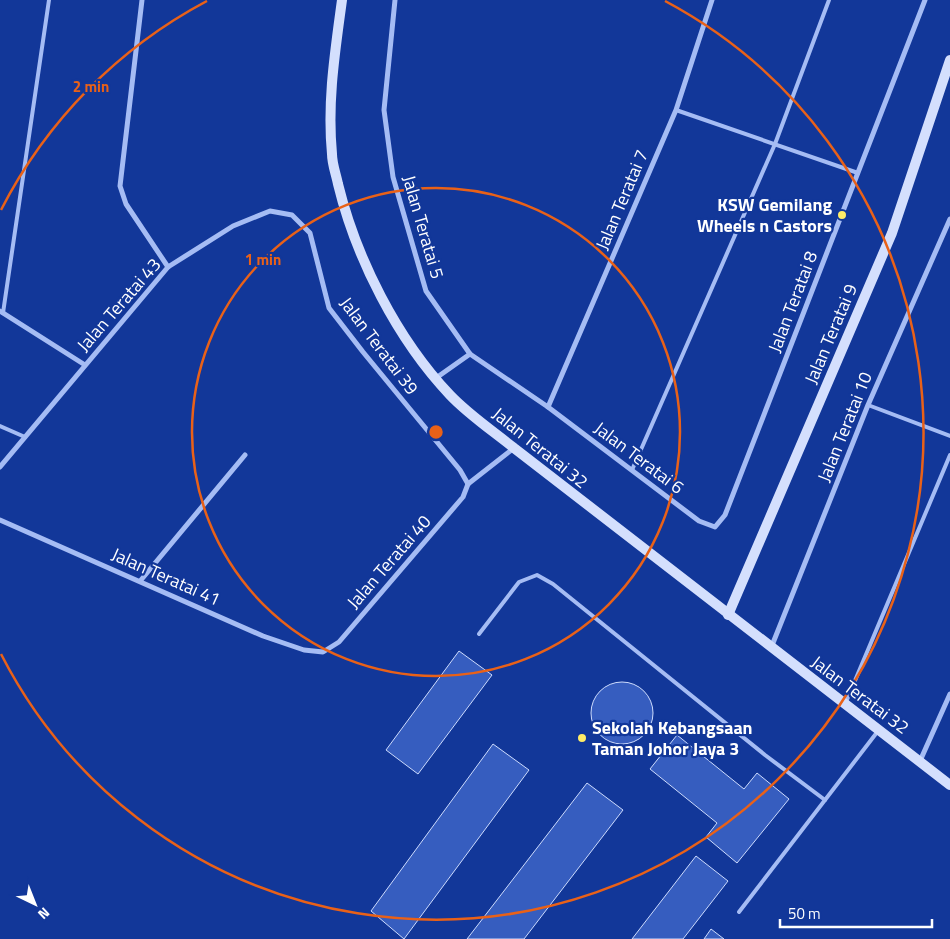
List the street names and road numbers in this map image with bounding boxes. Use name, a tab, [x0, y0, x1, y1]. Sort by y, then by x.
street label: Jalan Teratai 7	[588, 146, 655, 254]
street label: Jalan Teratai 5	[396, 172, 451, 282]
street label: Jalan Teratai 8	[761, 247, 824, 356]
street label: Jalan Teratai 43	[70, 252, 167, 358]
street label: Jalan Teratai 9	[797, 280, 864, 388]
street label: Jalan Teratai 39	[334, 291, 425, 400]
street label: Jalan Teratai 10	[810, 368, 879, 486]
street label: Jalan Teratai 32	[487, 400, 594, 495]
street label: Jalan Teratai 6	[589, 415, 690, 500]
street label: Jalan Teratai 40	[340, 509, 437, 615]
street label: Jalan Teratai 41	[107, 540, 225, 613]
street label: Jalan Teratai 32	[806, 649, 915, 740]

